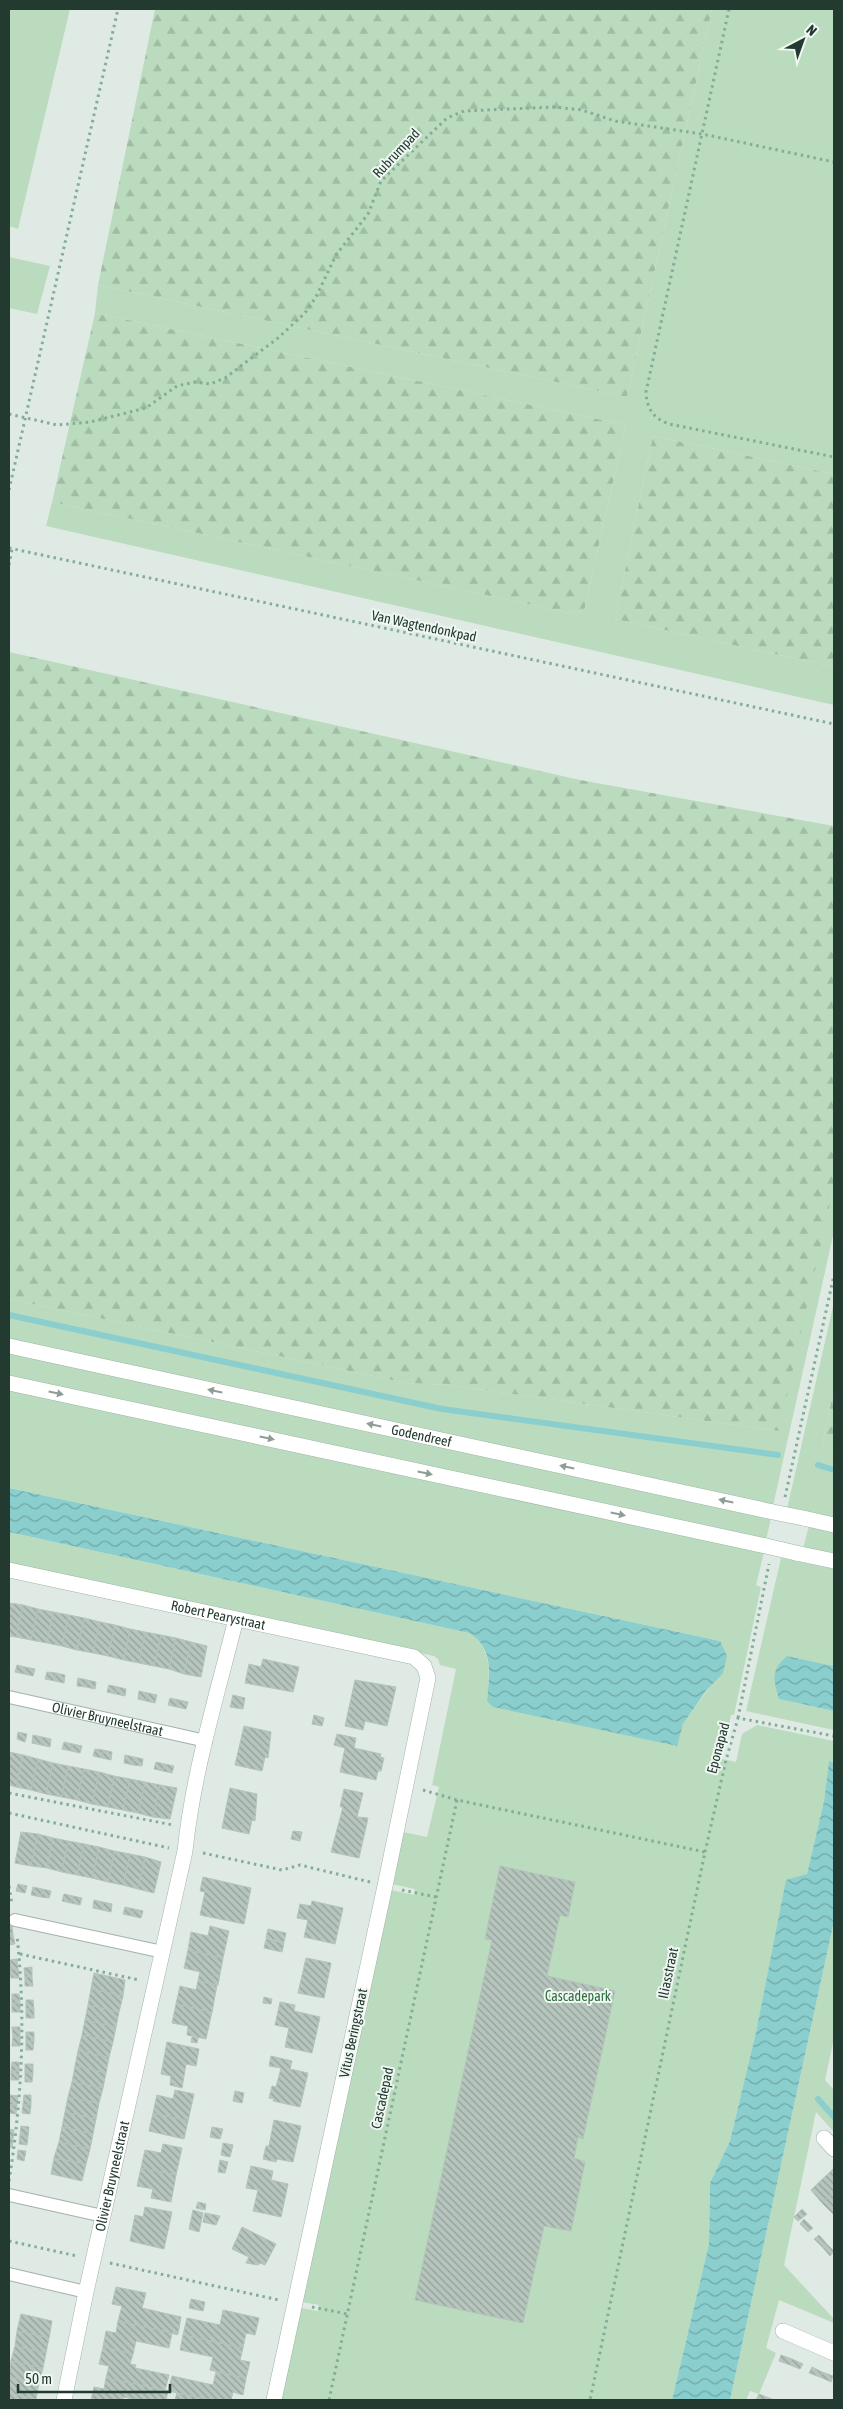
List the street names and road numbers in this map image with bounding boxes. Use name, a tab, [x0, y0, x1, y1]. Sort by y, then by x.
street label: Rubrumpad	[369, 125, 423, 181]
street label: Van Wagtendonkpad	[370, 607, 478, 645]
street label: Godendreef	[390, 1421, 453, 1450]
street label: Robert Pearystraat	[170, 1597, 267, 1633]
street label: Olivier Bruyneelstraat	[51, 1699, 164, 1739]
street label: Eponapad	[704, 1721, 732, 1775]
street label: Iliasstraat	[655, 1946, 681, 2000]
street label: Vitus Beringstraat	[336, 1987, 370, 2079]
street label: Cascadepad	[368, 2066, 396, 2130]
street label: Olivier Bruyneelstraat	[92, 2119, 132, 2233]

